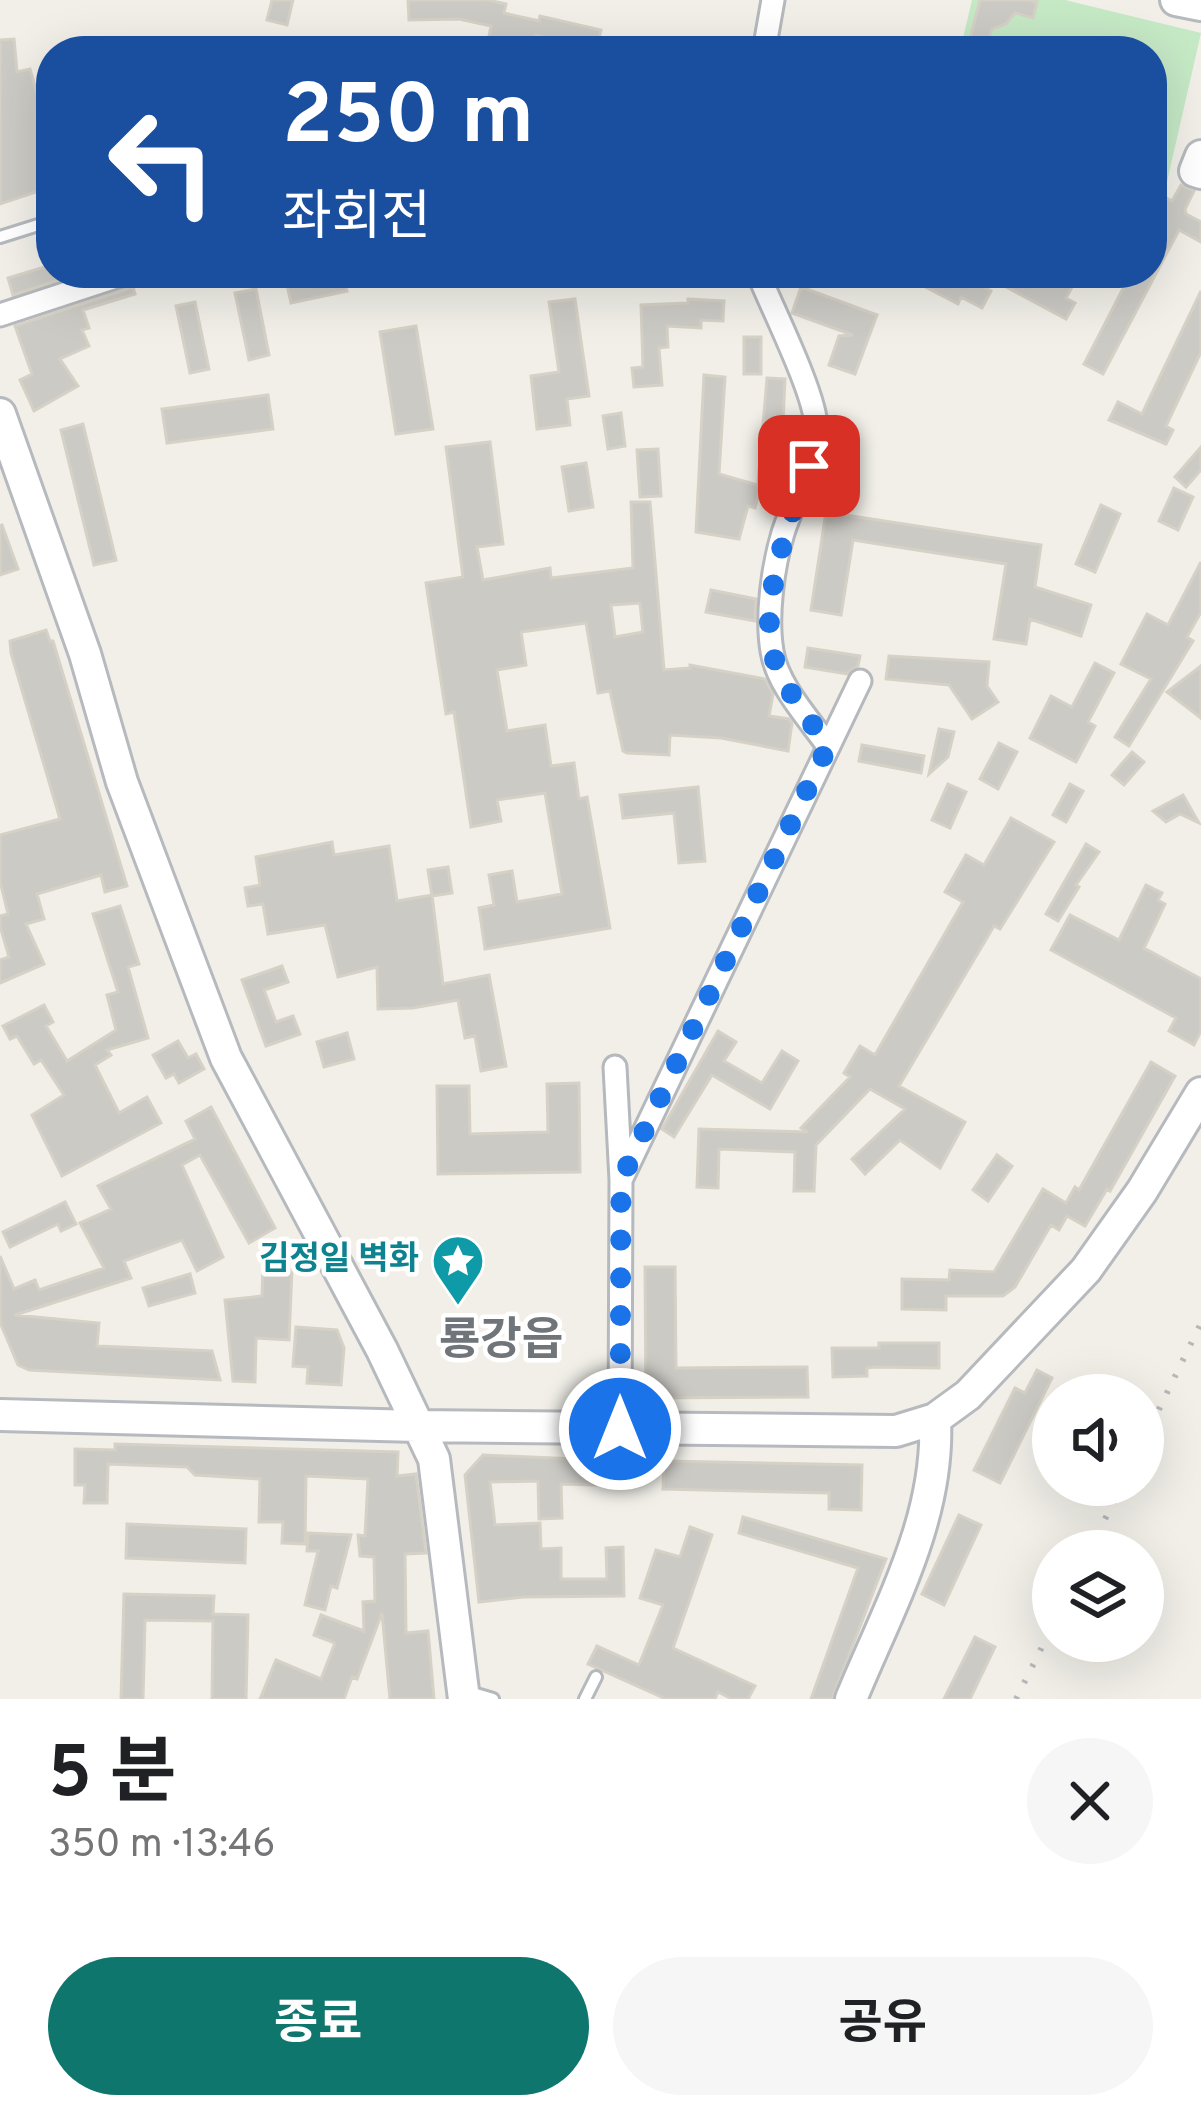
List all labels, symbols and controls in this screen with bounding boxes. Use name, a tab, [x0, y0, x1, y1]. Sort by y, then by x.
text: 250 m	[282, 67, 534, 173]
icon: left	[84, 84, 240, 240]
text: 좌회전	[282, 186, 431, 255]
pin	[758, 415, 860, 517]
icon: arrive	[776, 433, 842, 499]
place icon: 김정일 벽화	[430, 1233, 486, 1307]
place label: 김정일 벽화	[259, 1240, 419, 1282]
district label: 룡강읍	[439, 1314, 563, 1371]
position arrow	[557, 1366, 683, 1492]
map controls	[1032, 1374, 1164, 1662]
button: sound	[1032, 1374, 1164, 1506]
button: layers	[1032, 1530, 1164, 1662]
text: 5 분	[48, 1731, 176, 1823]
button: close	[1027, 1738, 1153, 1864]
text: 350 m · 13:46	[48, 1822, 276, 1871]
button: 종료	[48, 1957, 589, 2095]
button: 공유	[613, 1957, 1153, 2095]

